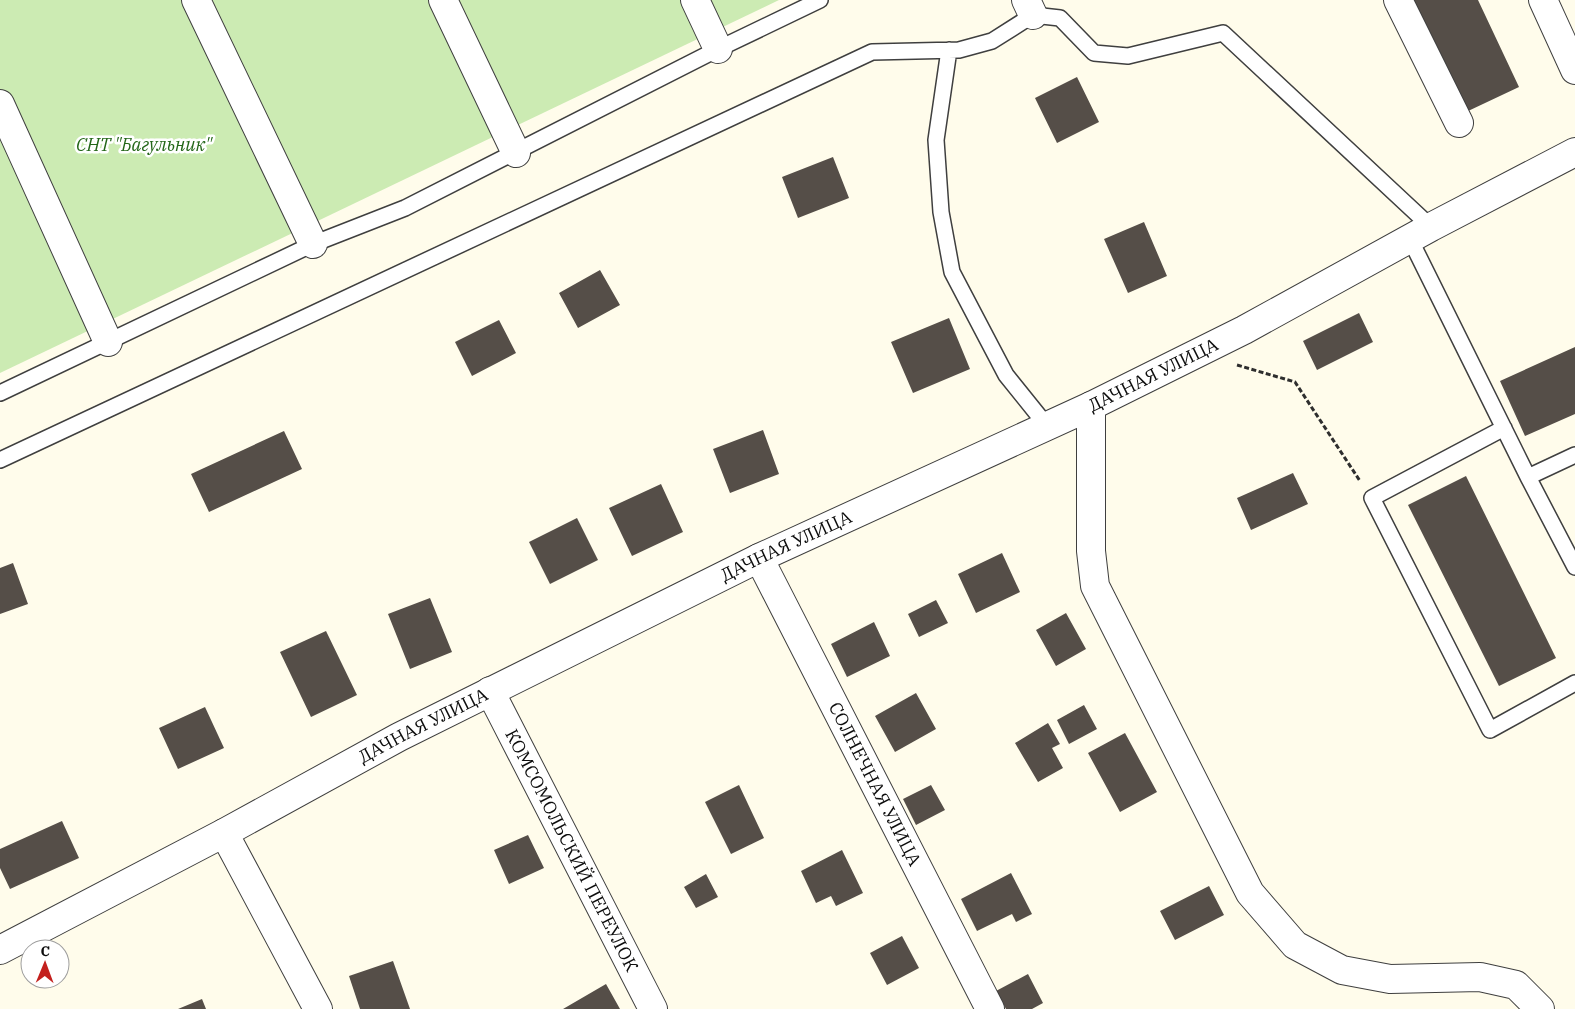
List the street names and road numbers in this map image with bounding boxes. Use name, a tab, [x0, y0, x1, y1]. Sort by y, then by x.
street label: ДАЧНАЯ УЛИЦА	[1084, 332, 1222, 417]
street label: ДАЧНАЯ УЛИЦА	[716, 505, 856, 586]
street label: ДАЧНАЯ УЛИЦА	[354, 682, 492, 768]
street label: СОЛНЕЧНАЯ УЛИЦА	[824, 698, 927, 870]
street label: КОМСОМОЛЬСКИЙ ПЕРЕУЛОК	[500, 725, 644, 976]

